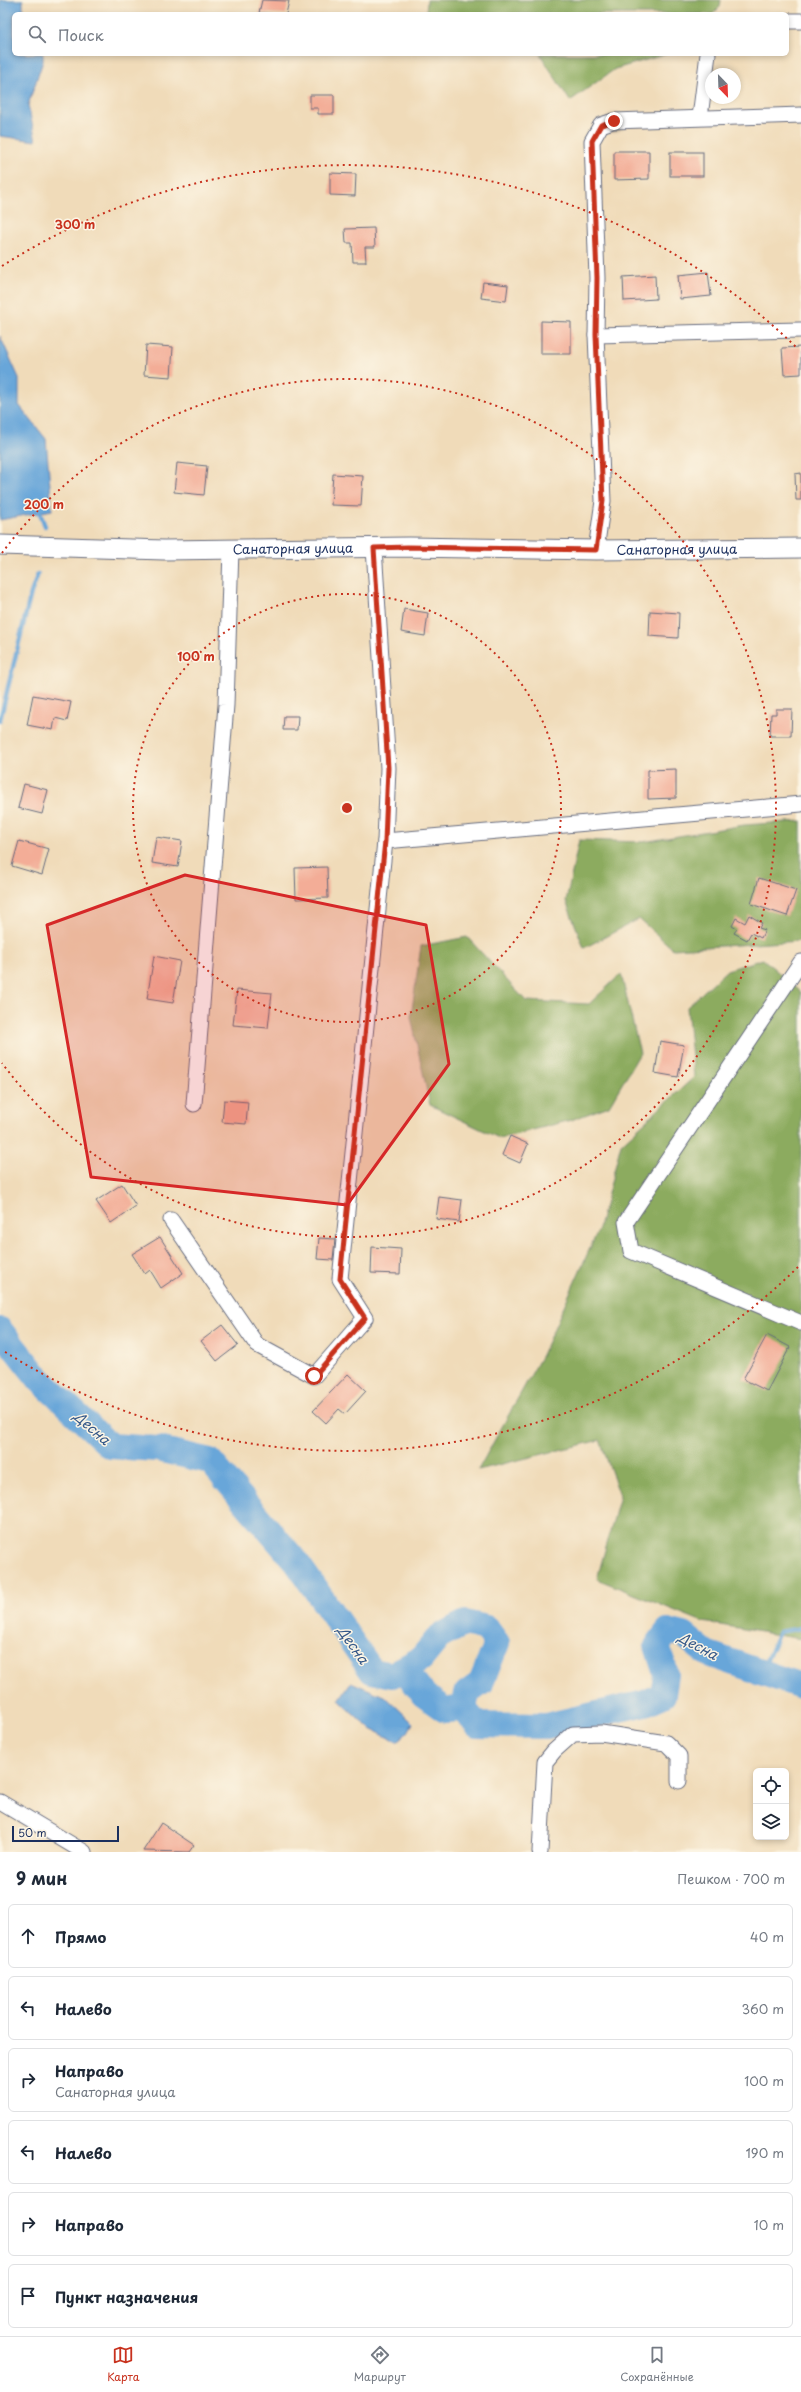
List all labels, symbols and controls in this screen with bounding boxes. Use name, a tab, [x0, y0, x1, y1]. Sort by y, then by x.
search box	[12, 12, 789, 56]
icon: search	[26, 23, 48, 45]
text: Поиск	[58, 23, 104, 46]
north arrow	[705, 68, 741, 104]
route end	[605, 112, 623, 130]
text: 300 m	[55, 215, 95, 233]
text: 200 m	[24, 495, 64, 513]
street label: Санаторная улица	[232, 538, 354, 558]
street label: Санаторная улица	[616, 539, 738, 559]
text: 100 m	[177, 647, 215, 665]
centre of rings	[340, 801, 354, 815]
route start	[305, 1367, 323, 1385]
water label: Десна	[68, 1405, 116, 1450]
water label: Десна	[332, 1620, 375, 1669]
water label: Десна	[673, 1625, 723, 1665]
map controls	[753, 1768, 789, 1840]
button: locate	[753, 1768, 789, 1804]
button: layers	[753, 1804, 789, 1840]
scale bar	[12, 1824, 119, 1843]
text: 50 m	[18, 1824, 47, 1841]
text: 9 мин	[16, 1865, 67, 1891]
text: Пешком · 700 m	[677, 1869, 785, 1888]
icon: ahead	[17, 1925, 39, 1947]
text: Прямо	[55, 1925, 106, 1948]
text: 40 m	[750, 1927, 784, 1946]
icon: left	[17, 1997, 39, 2019]
text: Налево	[55, 1997, 112, 2020]
text: 360 m	[741, 1999, 784, 2018]
text: Направо	[55, 2059, 124, 2082]
icon: right	[17, 2069, 39, 2091]
text: 100 m	[744, 2071, 784, 2090]
text: Санаторная улица	[55, 2082, 175, 2101]
icon: left	[17, 2141, 39, 2163]
text: Налево	[55, 2141, 112, 2164]
text: 190 m	[745, 2143, 784, 2162]
icon: right	[17, 2213, 39, 2235]
text: Направо	[55, 2213, 124, 2236]
text: 10 m	[754, 2215, 784, 2234]
icon: arrive	[17, 2285, 39, 2307]
text: Пункт назначения	[55, 2285, 198, 2308]
tab: Карта	[107, 2344, 139, 2385]
tab: Маршрут	[354, 2344, 406, 2385]
tab: Сохранённые	[620, 2344, 694, 2385]

